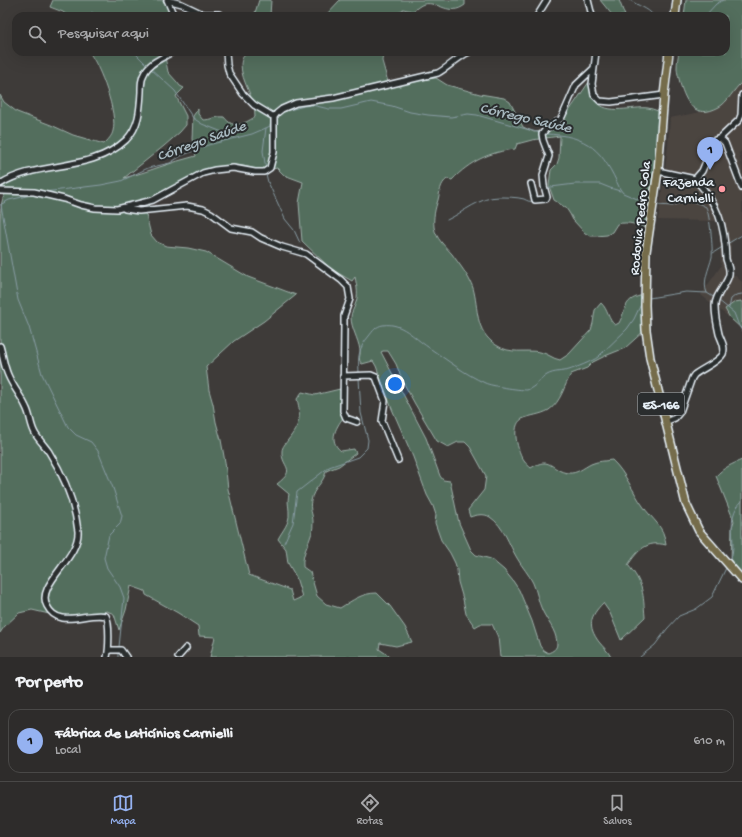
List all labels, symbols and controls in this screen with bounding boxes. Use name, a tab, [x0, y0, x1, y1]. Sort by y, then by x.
search box	[12, 12, 730, 56]
icon: search	[26, 23, 48, 45]
text: Pesquisar aqui	[58, 25, 149, 43]
water label: Córrego Saúde	[478, 100, 574, 138]
water label: Córrego Saúde	[155, 117, 250, 166]
pin: 1	[697, 137, 723, 170]
street label: Rodovia Pedro Cola	[627, 159, 656, 276]
place label: Fazenda Carnielli	[662, 175, 715, 208]
marker: Fazenda Carnielli	[717, 184, 727, 194]
your location	[385, 374, 405, 394]
road number: ES-166	[638, 393, 684, 415]
text: Por perto	[16, 673, 83, 693]
text: Fábrica de Laticínios Carnielli	[55, 725, 233, 743]
text: 1	[27, 734, 33, 749]
text: 610 m	[693, 734, 725, 749]
text: Local	[55, 743, 81, 758]
tab: Mapa	[110, 792, 136, 828]
tab: Rotas	[356, 792, 383, 828]
tab: Salvos	[603, 792, 632, 828]

